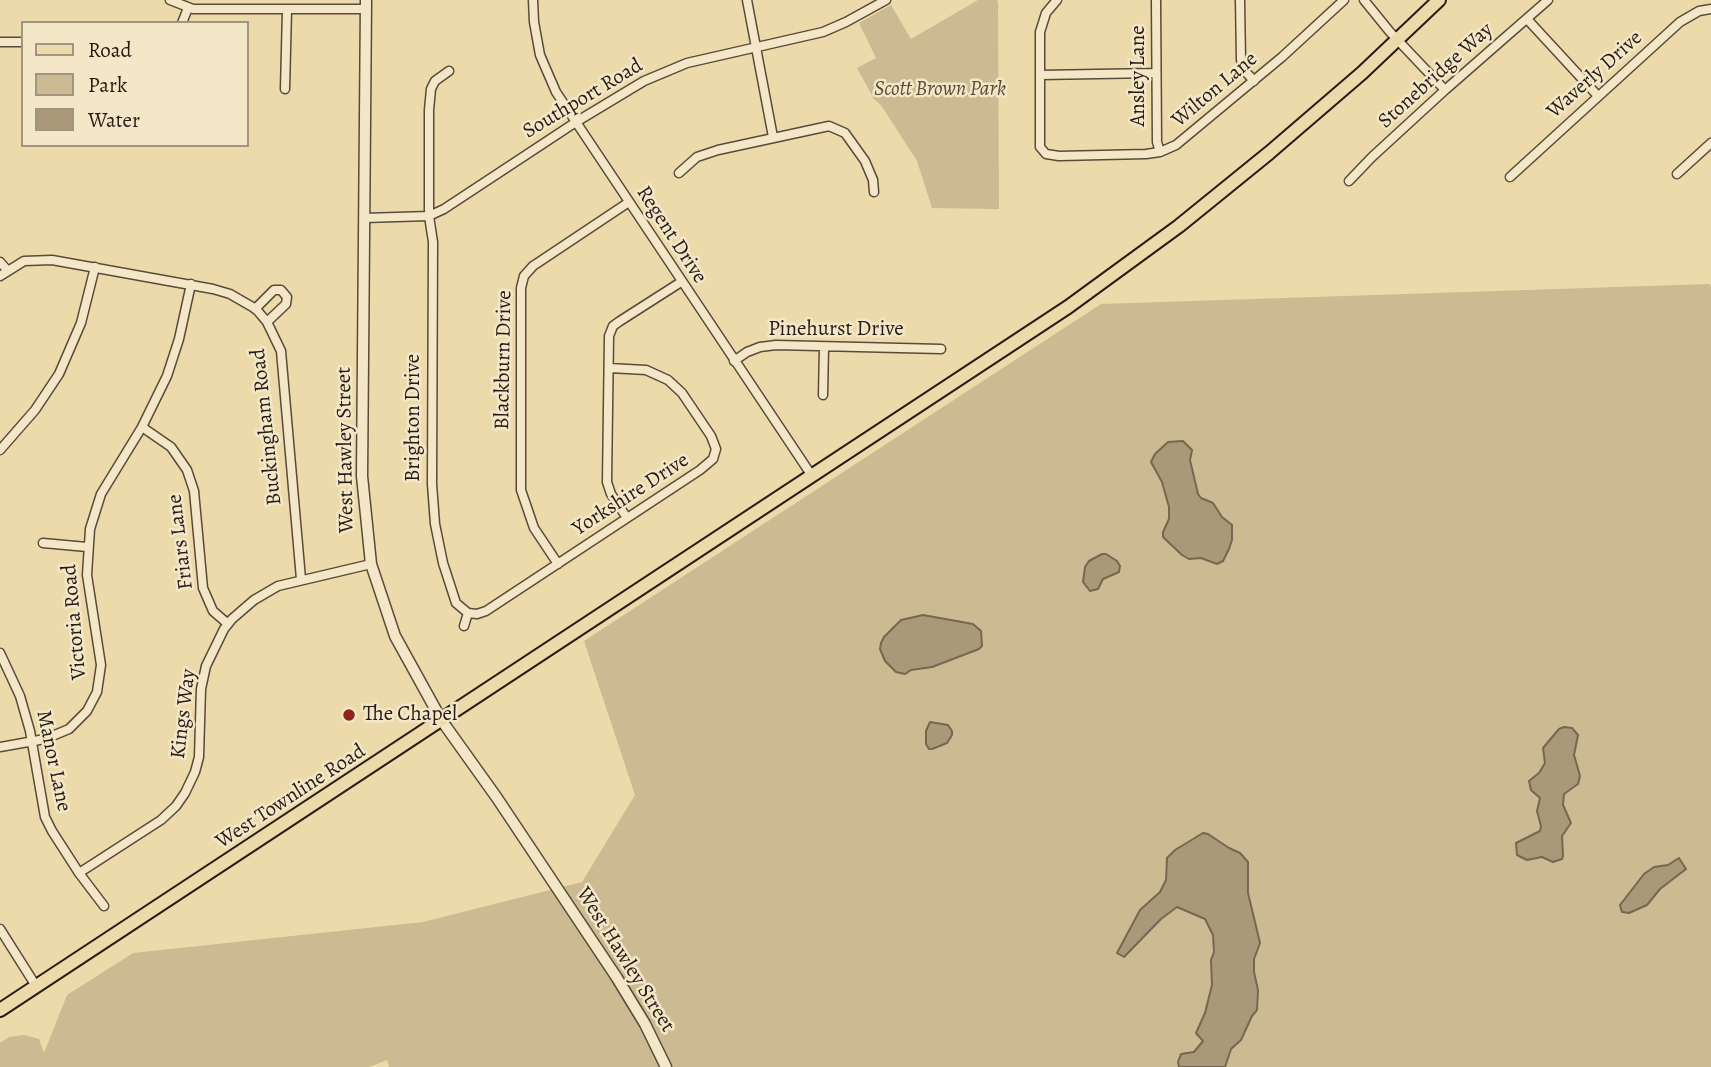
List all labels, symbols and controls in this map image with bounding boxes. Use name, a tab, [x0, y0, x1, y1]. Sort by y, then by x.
street label: Stonebridge Way	[1373, 18, 1499, 134]
legend	[21, 21, 248, 147]
street label: Ansley Lane	[1126, 25, 1152, 127]
street label: Waverly Drive	[1542, 26, 1648, 124]
text: Road	[88, 36, 132, 64]
street label: Wilton Lane	[1167, 47, 1263, 133]
street label: Southport Road	[519, 53, 647, 145]
text: Park	[88, 71, 127, 99]
park label: Scott Brown Park	[874, 77, 1006, 103]
text: Water	[88, 106, 140, 134]
street label: Regent Drive	[630, 182, 712, 288]
street label: Blackburn Drive	[490, 290, 518, 430]
street label: Pinehurst Drive	[768, 317, 904, 343]
street label: Buckingham Road	[246, 347, 288, 507]
street label: Brighton Drive	[401, 354, 427, 482]
street label: West Hawley Street	[332, 367, 360, 533]
street label: Yorkshire Drive	[568, 448, 694, 542]
street label: Friars Lane	[163, 493, 199, 591]
street label: Victoria Road	[57, 563, 93, 681]
street label: Kings Way	[166, 668, 202, 760]
place label: The Chapel	[363, 702, 457, 728]
marker: The Chapel	[341, 707, 357, 723]
street label: Manor Lane	[30, 708, 76, 814]
street label: West Townline Road	[211, 739, 371, 855]
street label: West Hawley Street	[570, 883, 680, 1037]

